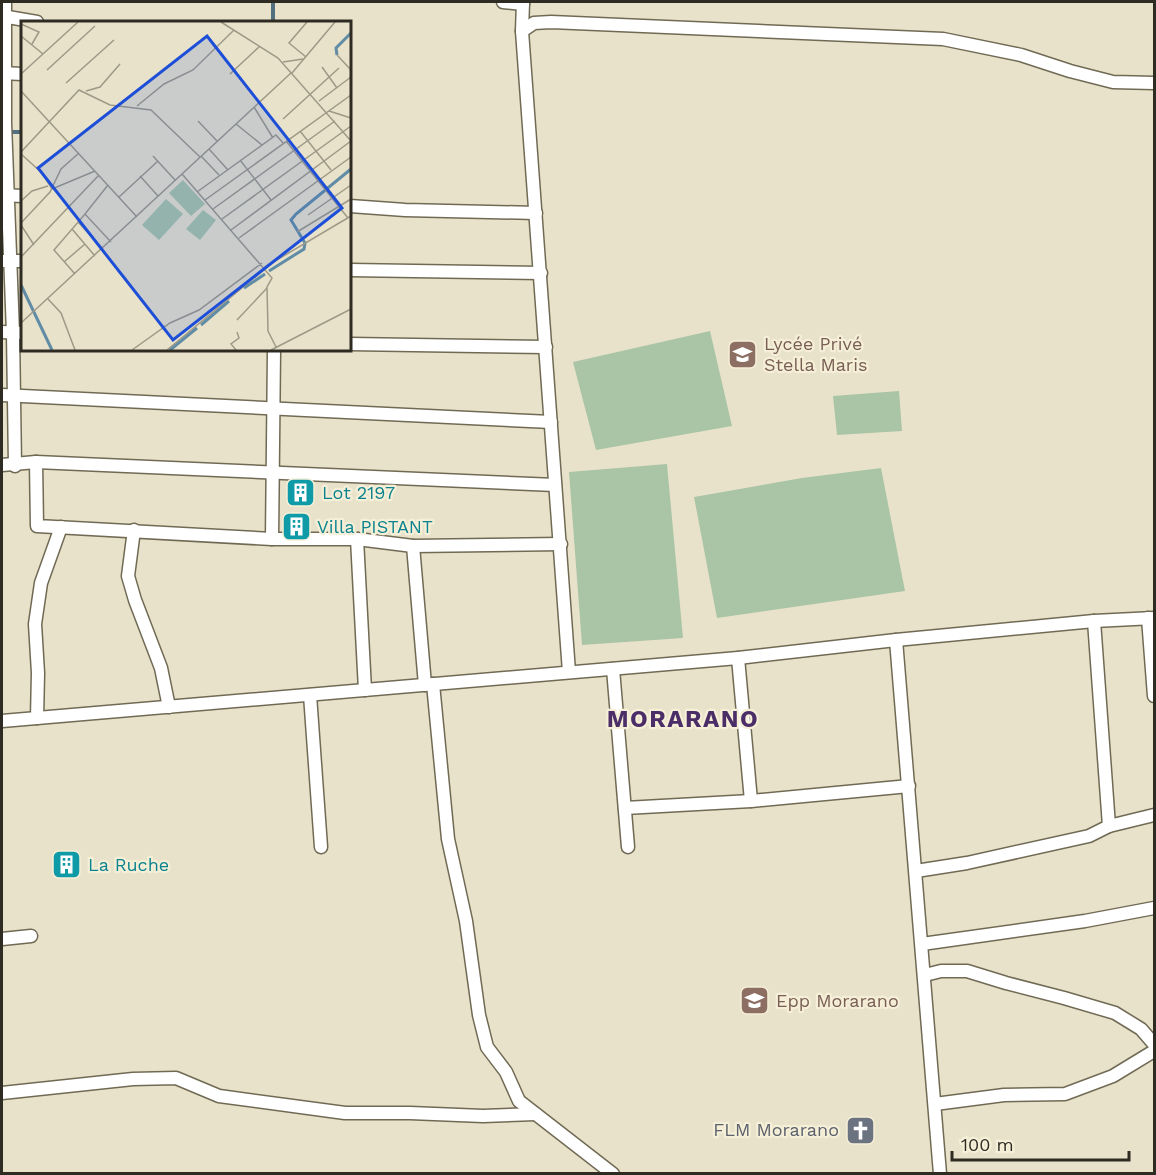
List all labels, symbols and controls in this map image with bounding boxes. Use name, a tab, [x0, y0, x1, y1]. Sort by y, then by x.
inset map	[21, 21, 351, 351]
place label: Lycée Privé Stella Maris	[764, 333, 867, 375]
school or university icon: Lycée Privé Stella Maris	[727, 338, 759, 370]
building icon: Lot 2197	[285, 477, 317, 509]
place label: Lot 2197	[322, 482, 395, 503]
building icon: Villa PISTANT	[280, 511, 312, 543]
place label: Villa PISTANT	[317, 516, 433, 537]
district label: MORARANO	[607, 705, 759, 733]
building icon: La Ruche	[51, 849, 83, 881]
place label: La Ruche	[88, 854, 169, 875]
school or university icon: Epp Morarano	[739, 985, 771, 1017]
place label: Epp Morarano	[776, 990, 899, 1011]
church icon: FLM Morarano	[844, 1114, 876, 1146]
place label: FLM Morarano	[713, 1119, 839, 1140]
scale bar	[952, 1124, 1129, 1162]
text: 100 m	[961, 1134, 1014, 1155]

